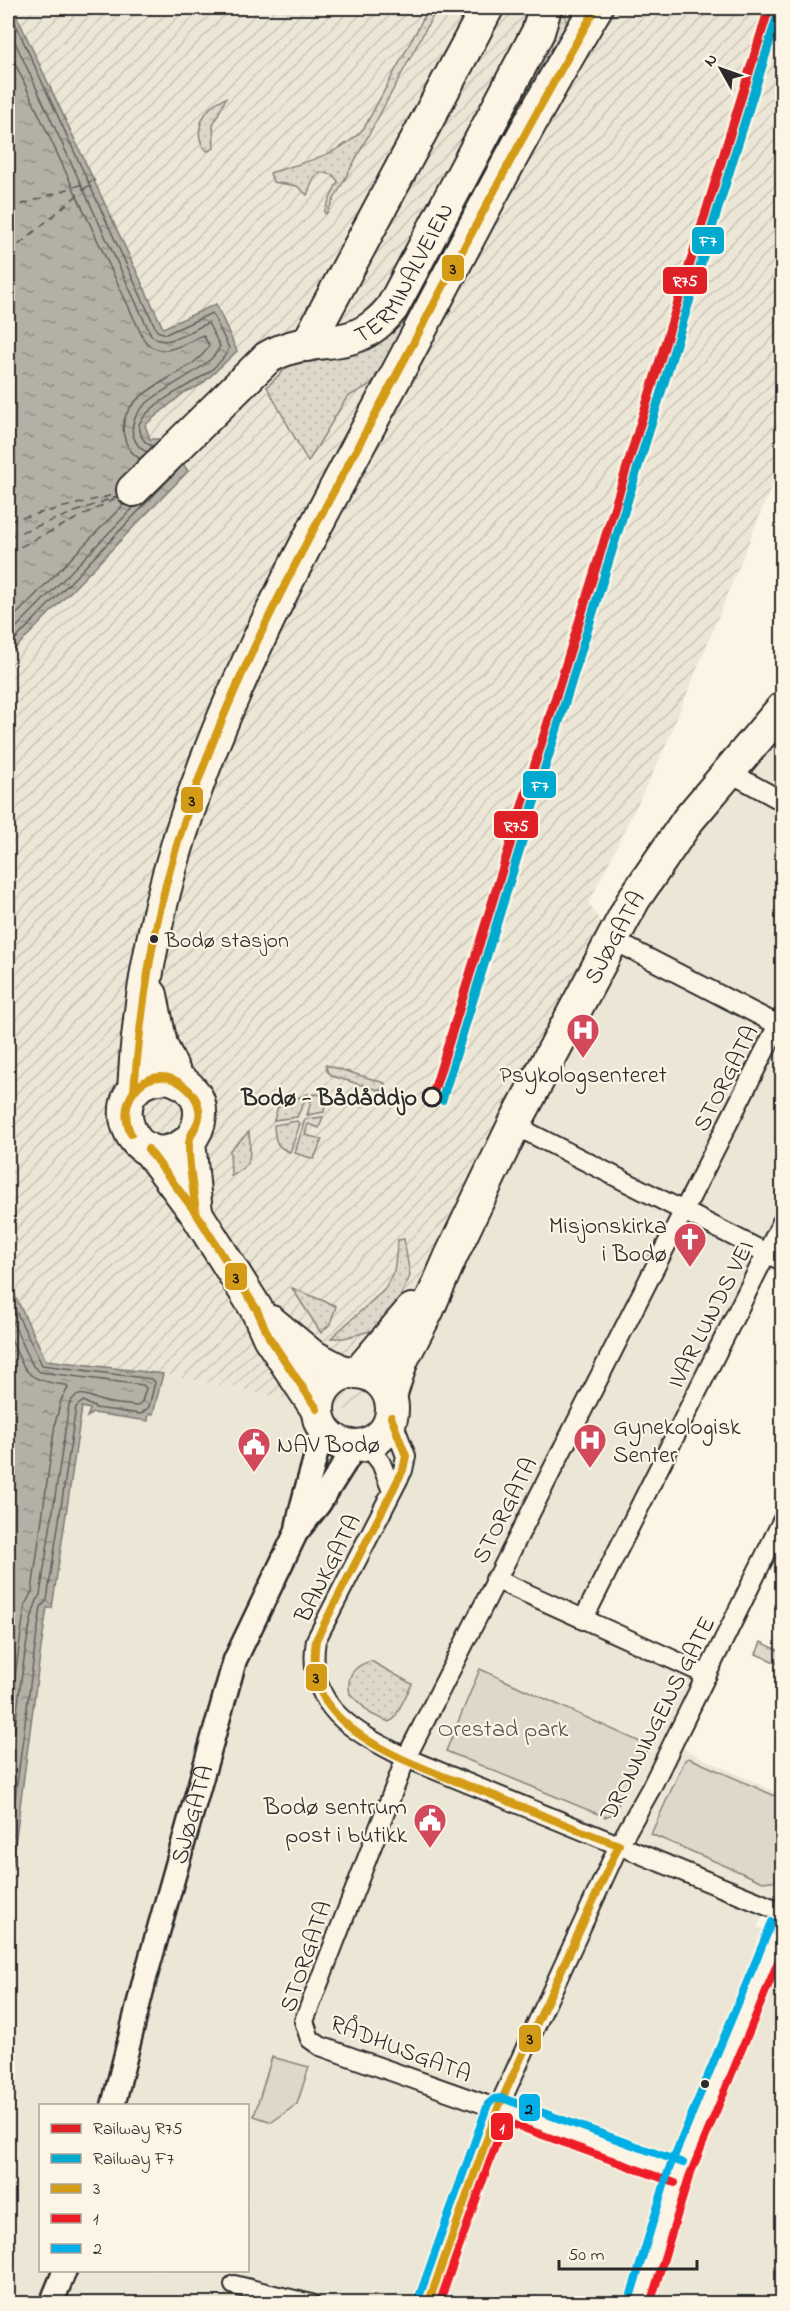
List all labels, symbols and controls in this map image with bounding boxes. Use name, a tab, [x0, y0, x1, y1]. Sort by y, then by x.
north arrow	[691, 39, 751, 99]
text: N	[698, 49, 724, 72]
street label: TERMINALVEIEN	[349, 197, 465, 354]
line badge: F7	[691, 226, 725, 255]
text: F7	[699, 230, 717, 254]
line badge: 3	[441, 254, 465, 282]
text: 3	[449, 258, 457, 282]
line badge: R75	[662, 266, 708, 295]
text: R75	[672, 270, 698, 294]
line badge: F7	[522, 770, 557, 799]
text: F7	[531, 775, 549, 799]
line badge: 3	[180, 786, 204, 814]
text: 3	[188, 790, 196, 814]
line badge: R75	[493, 810, 539, 839]
text: R75	[503, 815, 529, 839]
street label: SJØGATA	[577, 884, 655, 991]
place label: Bodø stasjon	[164, 926, 289, 958]
marker: Bodø stasjon	[148, 933, 160, 945]
hospital icon: Psykologsenteret	[565, 1012, 601, 1059]
street label: STORGATA	[685, 1020, 769, 1138]
place label: Psykologsenteret	[499, 1059, 667, 1095]
place label: Bodø - Bådåddjo	[241, 1082, 417, 1117]
marker: Bodø - Bådåddjo	[422, 1087, 442, 1107]
place label: Misjonskirka i Bodø	[549, 1210, 667, 1273]
church icon: Misjonskirka i Bodø	[672, 1221, 708, 1268]
street label: IVAR LUNDS VEI	[660, 1235, 765, 1395]
line badge: 3	[224, 1262, 248, 1291]
text: 3	[232, 1267, 240, 1291]
place label: Gynekologisk Senter	[613, 1411, 741, 1474]
hospital icon: Gynekologisk Senter	[572, 1422, 608, 1469]
public building icon: NAV Bodø	[236, 1426, 272, 1473]
place label: NAV Bodø	[277, 1429, 380, 1464]
street label: STORGATA	[464, 1452, 548, 1570]
street label: BANKGATA	[287, 1509, 371, 1630]
street label: DRONNINGENS GATE	[592, 1611, 726, 1828]
line badge: 3	[305, 1663, 328, 1692]
text: 3	[312, 1667, 320, 1691]
park label: Orestad park	[438, 1713, 569, 1748]
street label: SJØGATA	[163, 1762, 224, 1869]
place label: Bodø sentrum post i butikk	[263, 1791, 407, 1854]
public building icon: Bodø sentrum post i butikk	[412, 1802, 448, 1849]
street label: STORGATA	[272, 1897, 343, 2017]
street label: RÅDHUSGATA	[324, 2007, 476, 2093]
line badge: 3	[518, 2024, 542, 2053]
text: 3	[526, 2028, 534, 2052]
unlabelled marker	[699, 2078, 711, 2090]
line badge: 2	[518, 2093, 541, 2122]
text: 2	[524, 2098, 533, 2122]
legend	[39, 2104, 249, 2272]
line badge: 1	[490, 2112, 514, 2141]
text: Railway R75	[93, 2117, 183, 2143]
text: 1	[499, 2117, 505, 2141]
text: Railway F7	[93, 2147, 175, 2173]
text: 3	[93, 2177, 100, 2203]
text: 1	[93, 2207, 99, 2233]
scale bar	[559, 2233, 697, 2271]
text: 2	[93, 2237, 102, 2263]
text: 50 m	[568, 2243, 605, 2269]

